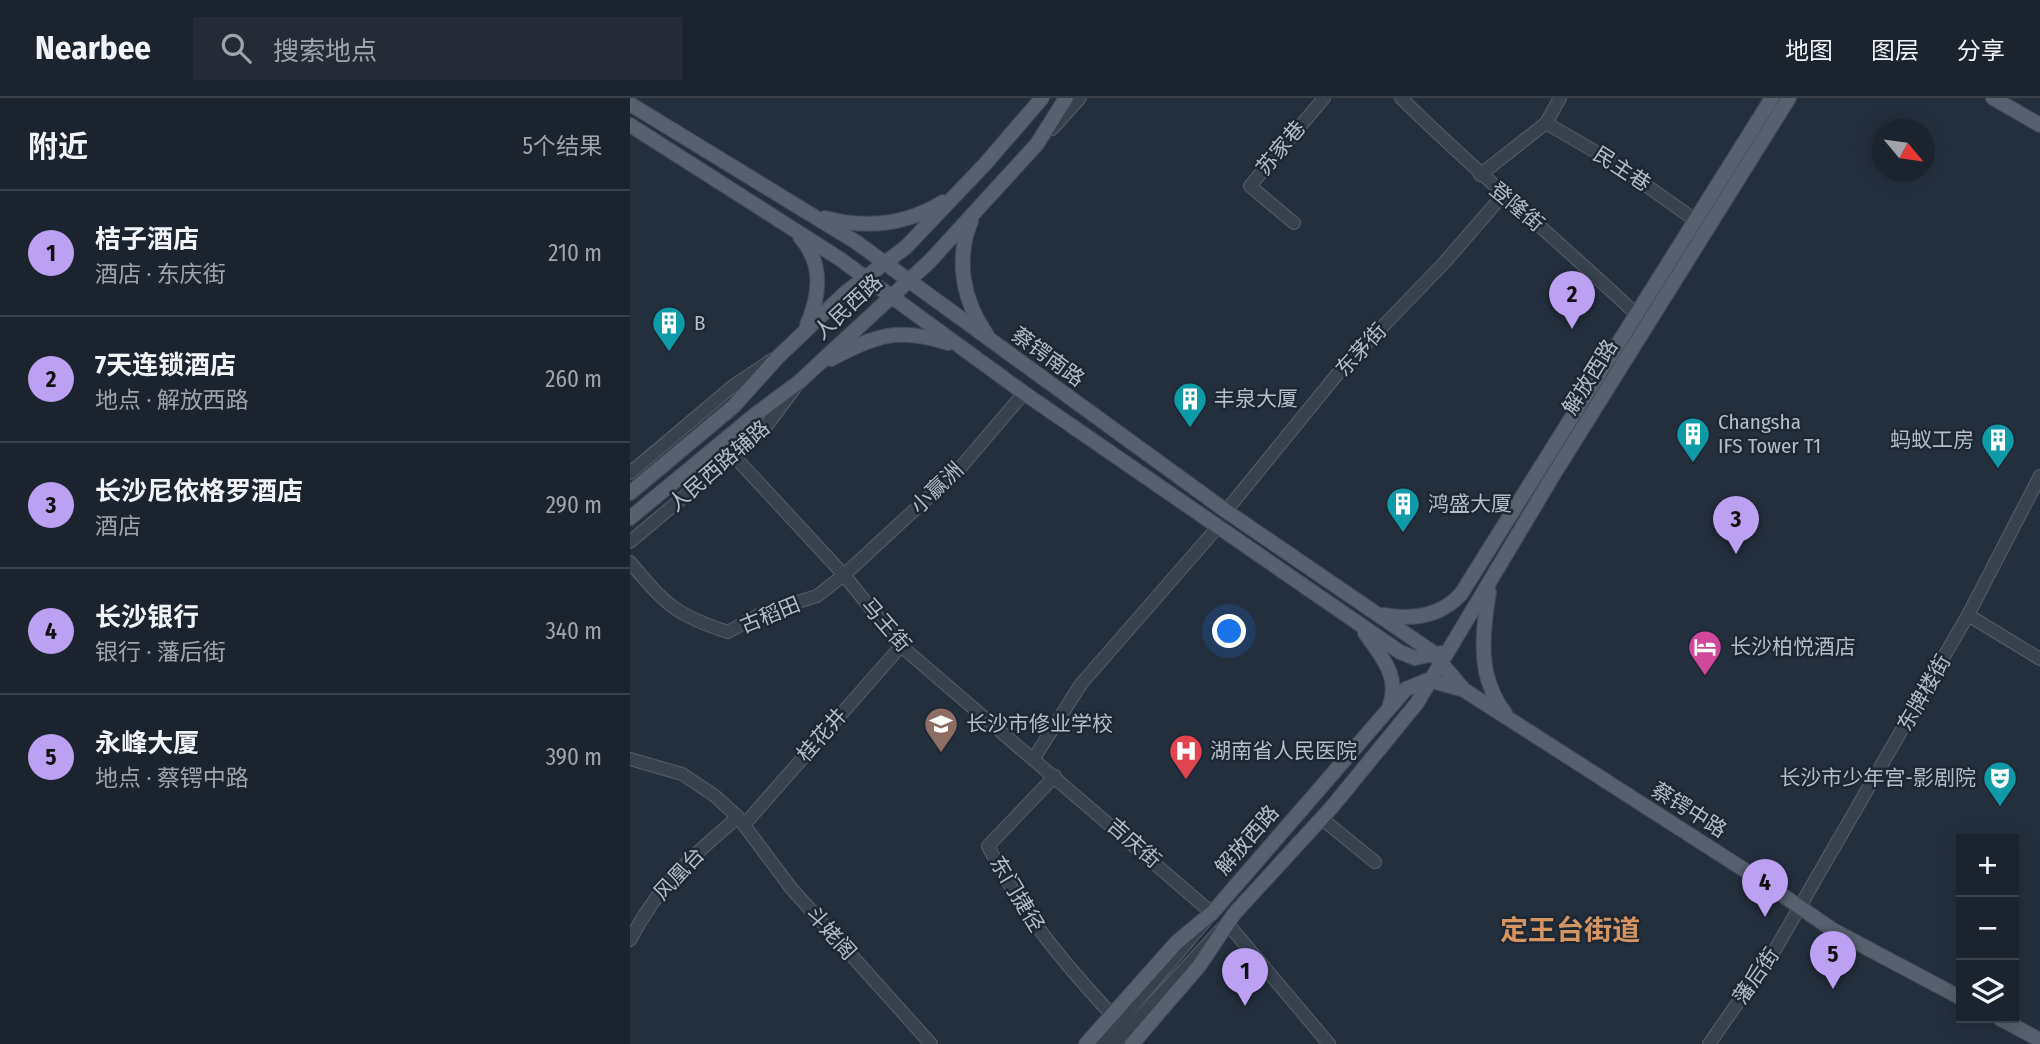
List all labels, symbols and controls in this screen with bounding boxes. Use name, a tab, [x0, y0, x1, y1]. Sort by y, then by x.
search box	[193, 17, 683, 80]
text: Nearbee	[35, 28, 151, 68]
icon: search	[217, 29, 255, 67]
text: 搜索地点	[273, 36, 377, 67]
text: 地图	[1785, 37, 1833, 65]
text: 图层	[1871, 37, 1919, 65]
text: 分享	[1957, 37, 2005, 65]
street label: 苏家巷	[1251, 116, 1311, 180]
north arrow	[1872, 119, 1935, 182]
text: 附近	[28, 129, 88, 165]
text: 5个结果	[522, 132, 602, 160]
street label: 民主巷	[1589, 141, 1655, 197]
street label: 登隆街	[1485, 177, 1549, 237]
text: 桔子酒店	[95, 224, 199, 255]
text: 1	[46, 239, 56, 267]
text: 210 m	[548, 239, 602, 267]
text: 酒店 · 东庆街	[95, 260, 226, 288]
street label: 人民西路	[808, 269, 888, 345]
pin: 2	[1549, 271, 1595, 329]
building icon: B	[650, 304, 688, 353]
place label: B	[694, 310, 706, 336]
street label: 东茅街	[1330, 318, 1392, 382]
street label: 蔡锷南路	[1006, 322, 1090, 392]
street label: 解放西路	[1557, 334, 1623, 420]
text: 7天连锁酒店	[95, 350, 236, 381]
text: 2	[46, 365, 56, 393]
text: 260 m	[545, 365, 602, 393]
building icon: 丰泉大厦	[1171, 380, 1209, 429]
text: 地点 · 解放西路	[95, 386, 249, 414]
place label: 丰泉大厦	[1214, 386, 1298, 412]
place label: Changsha IFS Tower T1	[1718, 409, 1821, 459]
street label: 人民西路辅路	[663, 415, 775, 517]
building icon: Changsha IFS Tower T1	[1674, 415, 1712, 464]
building icon: 蚂蚁工房	[1979, 421, 2017, 470]
place label: 蚂蚁工房	[1890, 427, 1974, 453]
street label: 小赢洲	[905, 457, 969, 519]
text: 长沙尼依格罗酒店	[95, 476, 303, 507]
building icon: 鸿盛大厦	[1384, 485, 1422, 534]
text: 3	[46, 491, 56, 519]
text: 290 m	[546, 491, 602, 519]
place label: 鸿盛大厦	[1428, 491, 1512, 517]
pin: 3	[1713, 496, 1759, 554]
text: 酒店	[95, 512, 141, 540]
street label: 古稻田	[736, 591, 804, 639]
street label: 马王街	[856, 593, 916, 657]
text: 长沙银行	[95, 602, 199, 633]
your location	[1212, 614, 1246, 648]
text: 4	[45, 617, 57, 645]
text: 340 m	[546, 617, 602, 645]
hotel icon: 长沙柏悦酒店	[1686, 628, 1724, 677]
place label: 长沙柏悦酒店	[1730, 634, 1856, 660]
text: 银行 · 藩后街	[95, 638, 226, 666]
street label: 东牌楼街	[1892, 650, 1956, 736]
street label: 桂花井	[792, 703, 852, 767]
school or university icon: 长沙市修业学校	[922, 705, 960, 754]
place label: 长沙市修业学校	[966, 711, 1113, 737]
text: 永峰大厦	[95, 728, 199, 759]
hospital icon: 湖南省人民医院	[1167, 732, 1205, 781]
place label: 湖南省人民医院	[1210, 738, 1357, 764]
text: 5	[45, 743, 57, 771]
text: 390 m	[546, 743, 602, 771]
theatre icon: 长沙市少年宫-影剧院	[1981, 759, 2019, 808]
text: 地点 · 蔡锷中路	[95, 764, 249, 792]
place label: 长沙市少年宫-影剧院	[1779, 765, 1976, 791]
street label: 蔡锷中路	[1646, 777, 1732, 843]
street label: 解放西路	[1210, 800, 1284, 880]
street label: 吉庆街	[1102, 813, 1166, 873]
map controls	[1956, 834, 2019, 1023]
button: +	[1956, 834, 2019, 897]
street label: 风凰台	[648, 842, 710, 906]
street label: 东门捷径	[984, 851, 1050, 937]
pin: 4	[1742, 859, 1788, 917]
button: −	[1956, 897, 2019, 960]
street label: 斗姥阁	[800, 901, 862, 965]
district label: 定王台街道	[1500, 914, 1640, 947]
pin: 5	[1810, 931, 1856, 989]
street label: 藩后街	[1727, 943, 1785, 1009]
pin: 1	[1222, 948, 1268, 1006]
button: layers	[1956, 960, 2019, 1023]

